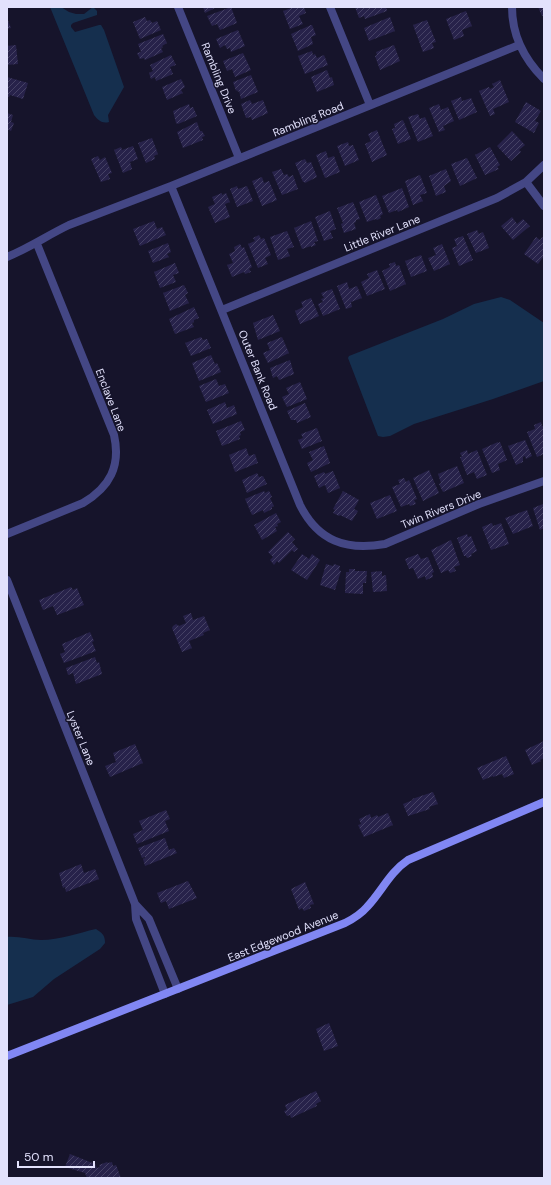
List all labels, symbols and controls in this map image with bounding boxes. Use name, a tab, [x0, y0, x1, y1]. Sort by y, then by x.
street label: Rambling Drive	[198, 40, 240, 116]
street label: Rambling Road	[271, 98, 346, 140]
street label: Little River Lane	[342, 211, 422, 255]
street label: Outer Bank Road	[236, 328, 280, 412]
street label: Enclave Lane	[93, 367, 129, 433]
street label: Twin Rivers Drive	[399, 487, 483, 531]
street label: Lyster Lane	[64, 709, 98, 767]
street label: East Edgewood Avenue	[226, 907, 340, 965]
scale bar	[18, 1143, 94, 1169]
text: 50 m	[24, 1149, 53, 1165]

